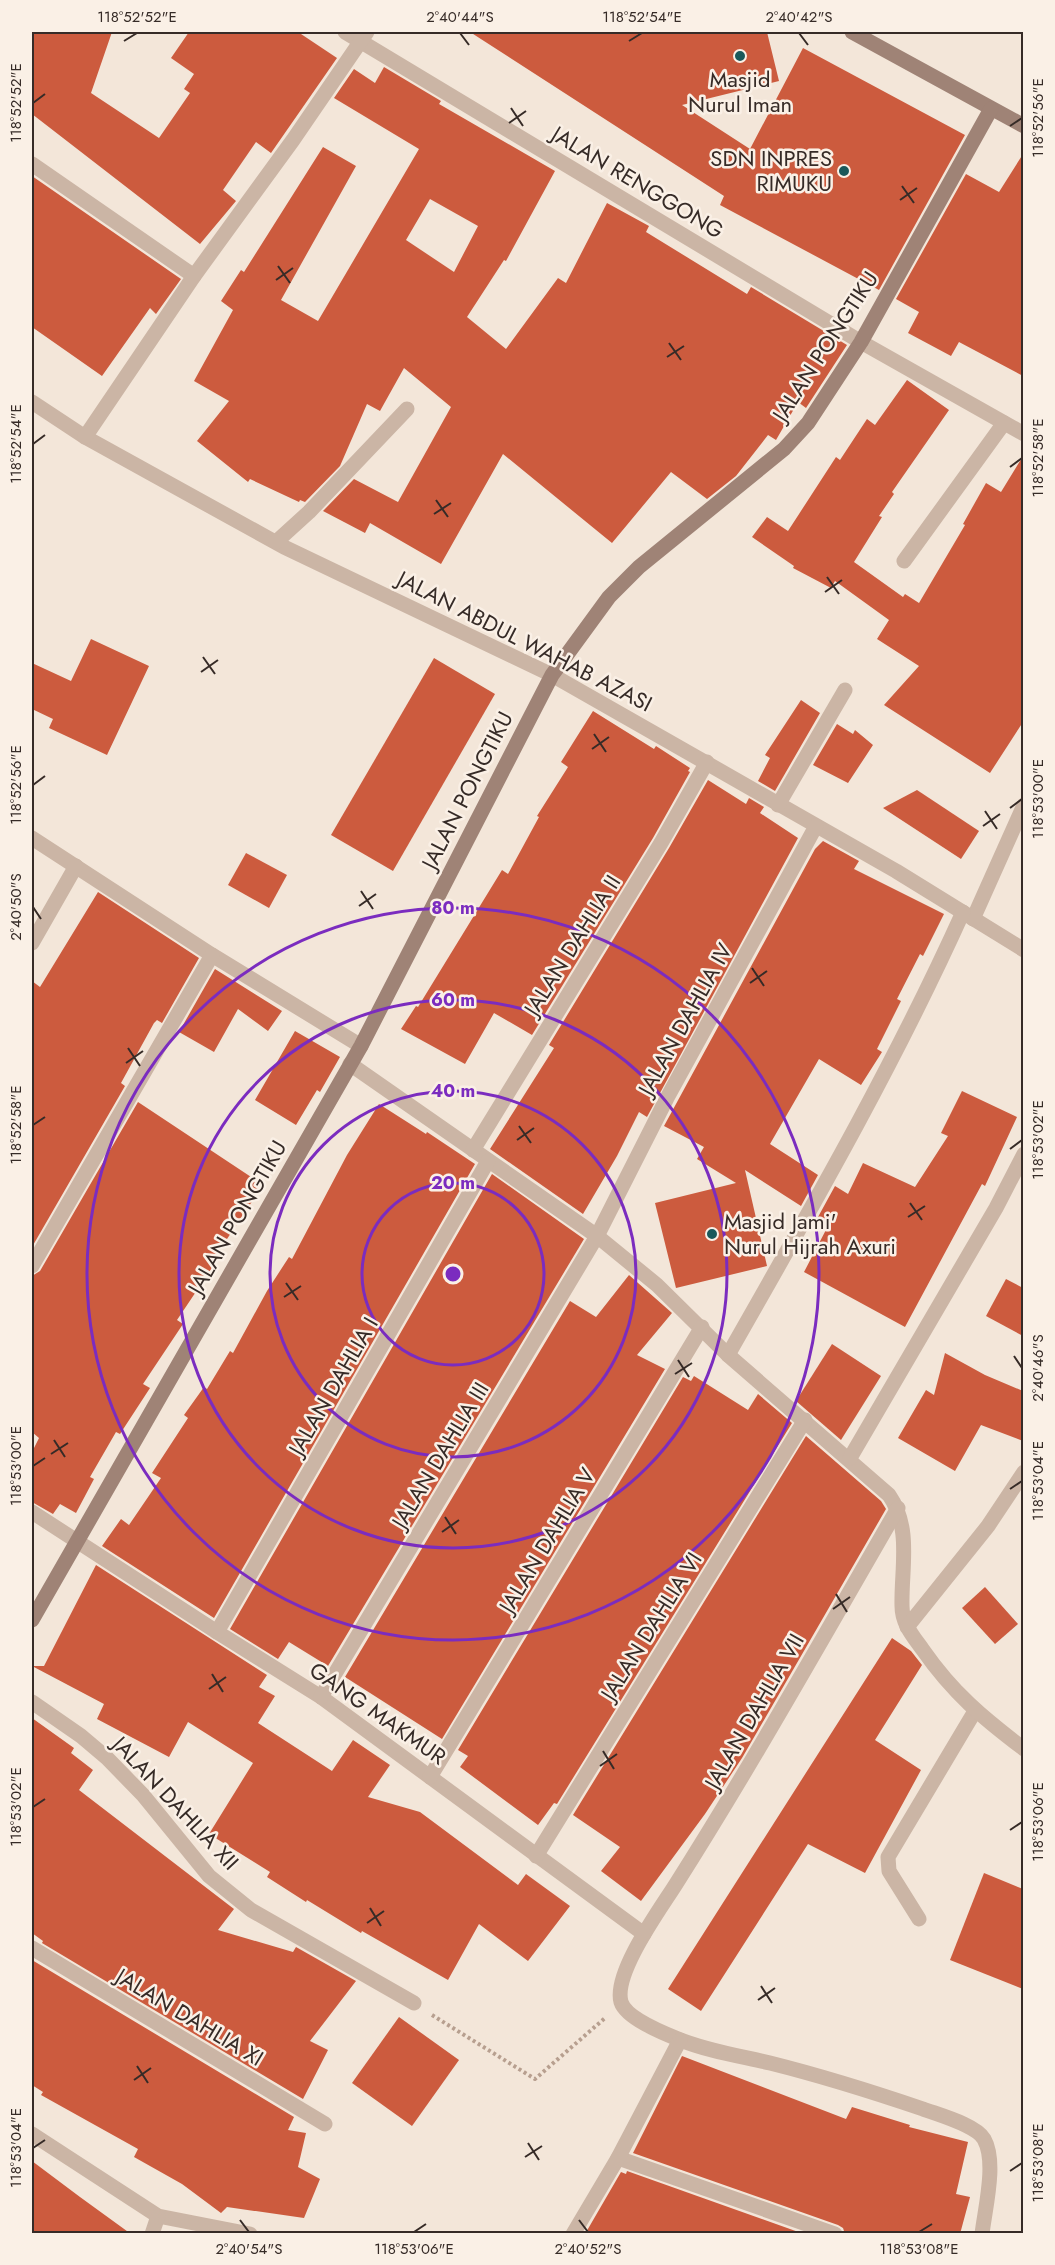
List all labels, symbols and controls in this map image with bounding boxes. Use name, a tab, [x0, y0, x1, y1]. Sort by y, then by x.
text: 118°52'52"E	[97, 6, 177, 28]
text: 2°40'44"S	[426, 6, 494, 28]
text: 118°52'54"E	[602, 6, 682, 28]
text: 2°40'42"S	[765, 6, 833, 28]
marker: Masjid Nurul Iman	[733, 49, 747, 63]
text: 118°52'52"E	[5, 63, 27, 143]
place label: Masjid Nurul Iman	[688, 63, 792, 120]
text: 118°52'56"E	[1027, 78, 1049, 158]
street label: JALAN RENGGONG	[543, 116, 730, 246]
place label: SDN INPRES RIMUKU	[710, 142, 832, 199]
marker: SDN INPRES RIMUKU	[837, 164, 851, 178]
street label: JALAN PONGTIKU	[763, 265, 886, 430]
text: 118°52'54"E	[5, 404, 27, 484]
text: 118°52'58"E	[1027, 418, 1049, 498]
street label: JALAN ABDUL WAHAB AZASI	[389, 561, 658, 719]
street label: JALAN PONGTIKU	[412, 706, 521, 877]
text: 118°52'56"E	[5, 745, 27, 825]
text: 118°53'00"E	[1027, 759, 1049, 839]
street label: JALAN DAHLIA II	[514, 869, 628, 1024]
text: 2°40'50"S	[5, 873, 27, 941]
text: 80 m	[431, 895, 475, 921]
street label: JALAN DAHLIA IV	[628, 937, 740, 1103]
text: 60 m	[431, 987, 475, 1013]
text: 40 m	[431, 1078, 475, 1104]
text: 118°52'58"E	[5, 1085, 27, 1165]
text: 118°53'02"E	[1027, 1100, 1049, 1180]
street label: JALAN PONGTIKU	[178, 1134, 294, 1303]
text: 20 m	[431, 1170, 475, 1196]
place label: Masjid Jami' Nurul Hijrah Axuri	[724, 1205, 896, 1262]
marker: Masjid Jami' Nurul Hijrah Axuri	[705, 1227, 719, 1241]
centre of rings	[443, 1264, 463, 1284]
street label: JALAN DAHLIA I	[279, 1311, 386, 1464]
text: 2°40'46"S	[1027, 1334, 1049, 1402]
street label: JALAN DAHLIA III	[382, 1376, 496, 1537]
text: 118°53'00"E	[5, 1426, 27, 1506]
text: 118°53'04"E	[1027, 1441, 1049, 1521]
street label: JALAN DAHLIA V	[490, 1461, 603, 1621]
street label: JALAN DAHLIA VI	[591, 1546, 709, 1709]
street label: JALAN DAHLIA VII	[695, 1627, 812, 1797]
street label: GANG MAKMUR	[303, 1654, 453, 1772]
street label: JALAN DAHLIA XII	[103, 1727, 247, 1877]
text: 118°53'02"E	[5, 1767, 27, 1847]
text: 118°53'06"E	[1027, 1782, 1049, 1862]
street label: JALAN DAHLIA XI	[108, 1959, 270, 2074]
text: 118°53'04"E	[5, 2108, 27, 2188]
text: 118°53'08"E	[1027, 2123, 1049, 2203]
text: 2°40'54"S	[215, 2238, 283, 2260]
text: 118°53'06"E	[374, 2238, 454, 2260]
text: 2°40'52"S	[555, 2238, 621, 2260]
text: 118°53'08"E	[879, 2238, 959, 2260]

